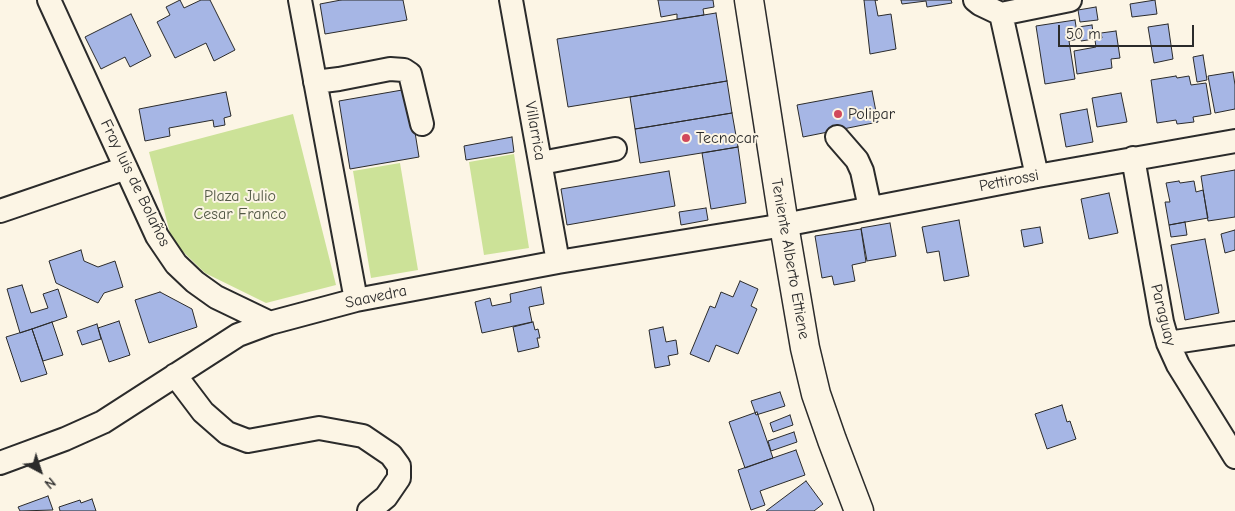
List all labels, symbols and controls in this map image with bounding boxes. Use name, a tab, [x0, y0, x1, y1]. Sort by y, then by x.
scale bar	[1060, 15, 1196, 47]
text: 50 m	[1066, 25, 1101, 43]
street label: Villarrica	[520, 100, 550, 162]
place label: Polipar	[848, 104, 895, 124]
marker: Polipar	[832, 108, 844, 120]
street label: Fray luis de Bolaños	[96, 116, 174, 250]
place label: Tecnocar	[696, 128, 758, 148]
marker: Tecnocar	[680, 132, 692, 144]
street label: Pettirossi	[977, 166, 1041, 196]
street label: Teniente Alberto Ettiene	[766, 177, 814, 341]
park label: Plaza Julio Cesar Franco	[194, 186, 286, 224]
street label: Saavedra	[343, 281, 409, 313]
street label: Paraguay	[1146, 282, 1180, 348]
north arrow	[15, 446, 65, 496]
text: N	[41, 473, 59, 492]

